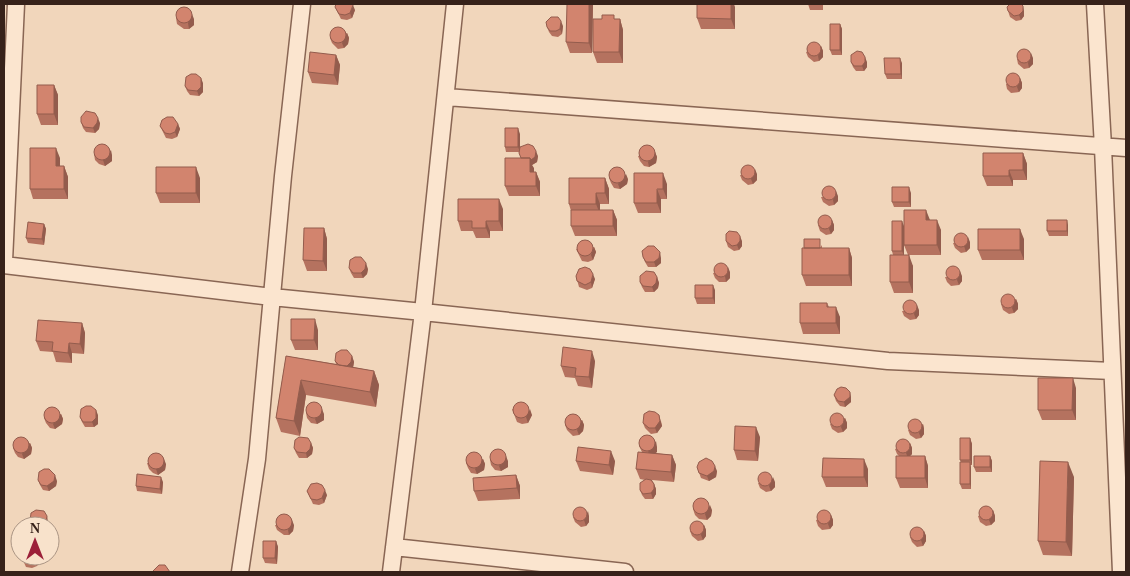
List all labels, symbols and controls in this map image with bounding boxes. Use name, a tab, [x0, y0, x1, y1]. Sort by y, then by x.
north arrow	[10, 516, 60, 566]
text: N	[30, 521, 40, 536]

